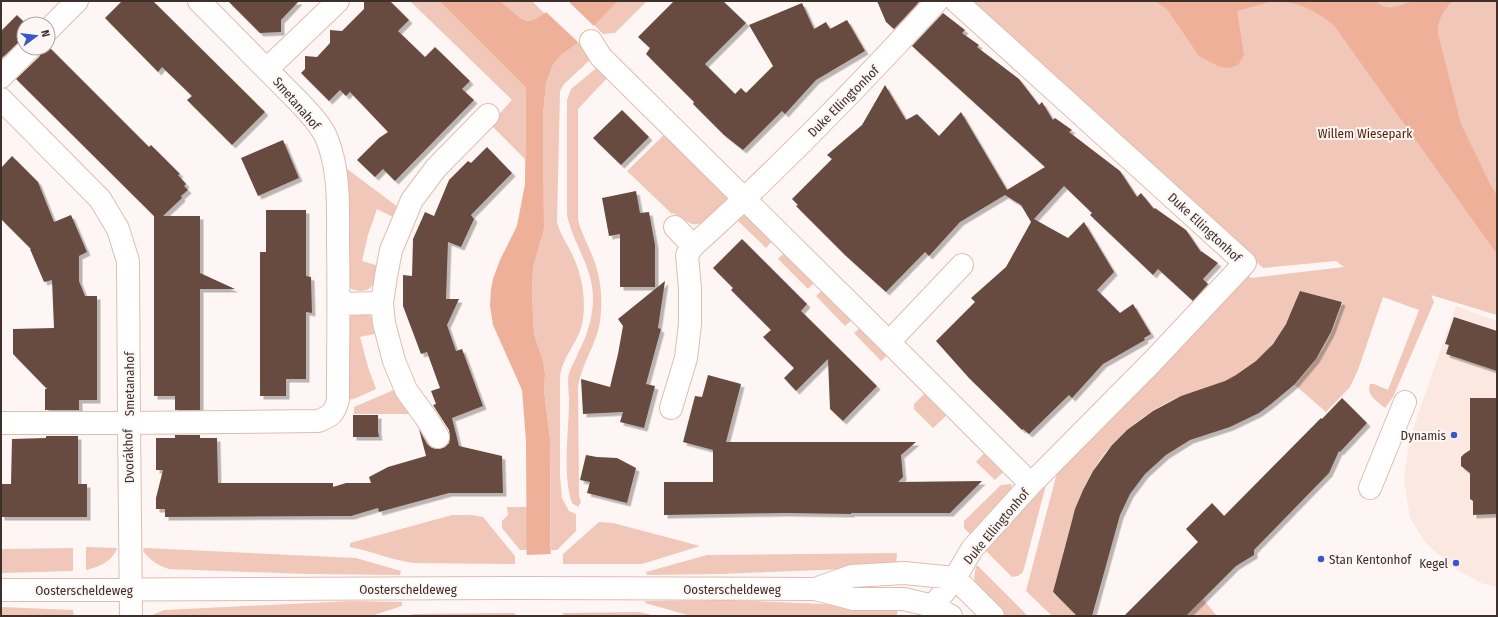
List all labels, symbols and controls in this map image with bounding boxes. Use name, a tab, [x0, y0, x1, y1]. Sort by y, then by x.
north arrow	[16, 16, 56, 56]
text: N	[38, 29, 52, 38]
street label: Duke Ellingtonhof	[805, 62, 883, 140]
street label: Smetanahof	[270, 74, 324, 133]
park label: Willem Wiesepark	[1318, 126, 1413, 141]
street label: Duke Ellingtonhof	[1165, 190, 1245, 266]
street label: Smetanahof	[122, 351, 137, 416]
street label: Dvorákhof	[120, 428, 137, 483]
place label: Dynamis	[1401, 428, 1446, 443]
marker: Dynamis	[1449, 430, 1459, 440]
street label: Duke Ellingtonhof	[960, 485, 1033, 567]
place label: Stan Kentonhof	[1329, 552, 1412, 567]
marker: Stan Kentonhof	[1316, 554, 1326, 564]
place label: Kegel	[1419, 556, 1449, 571]
marker: Kegel	[1451, 558, 1461, 568]
street label: Oosterscheldeweg	[359, 582, 458, 597]
street label: Oosterscheldeweg	[683, 582, 782, 597]
street label: Oosterscheldeweg	[35, 583, 134, 598]

